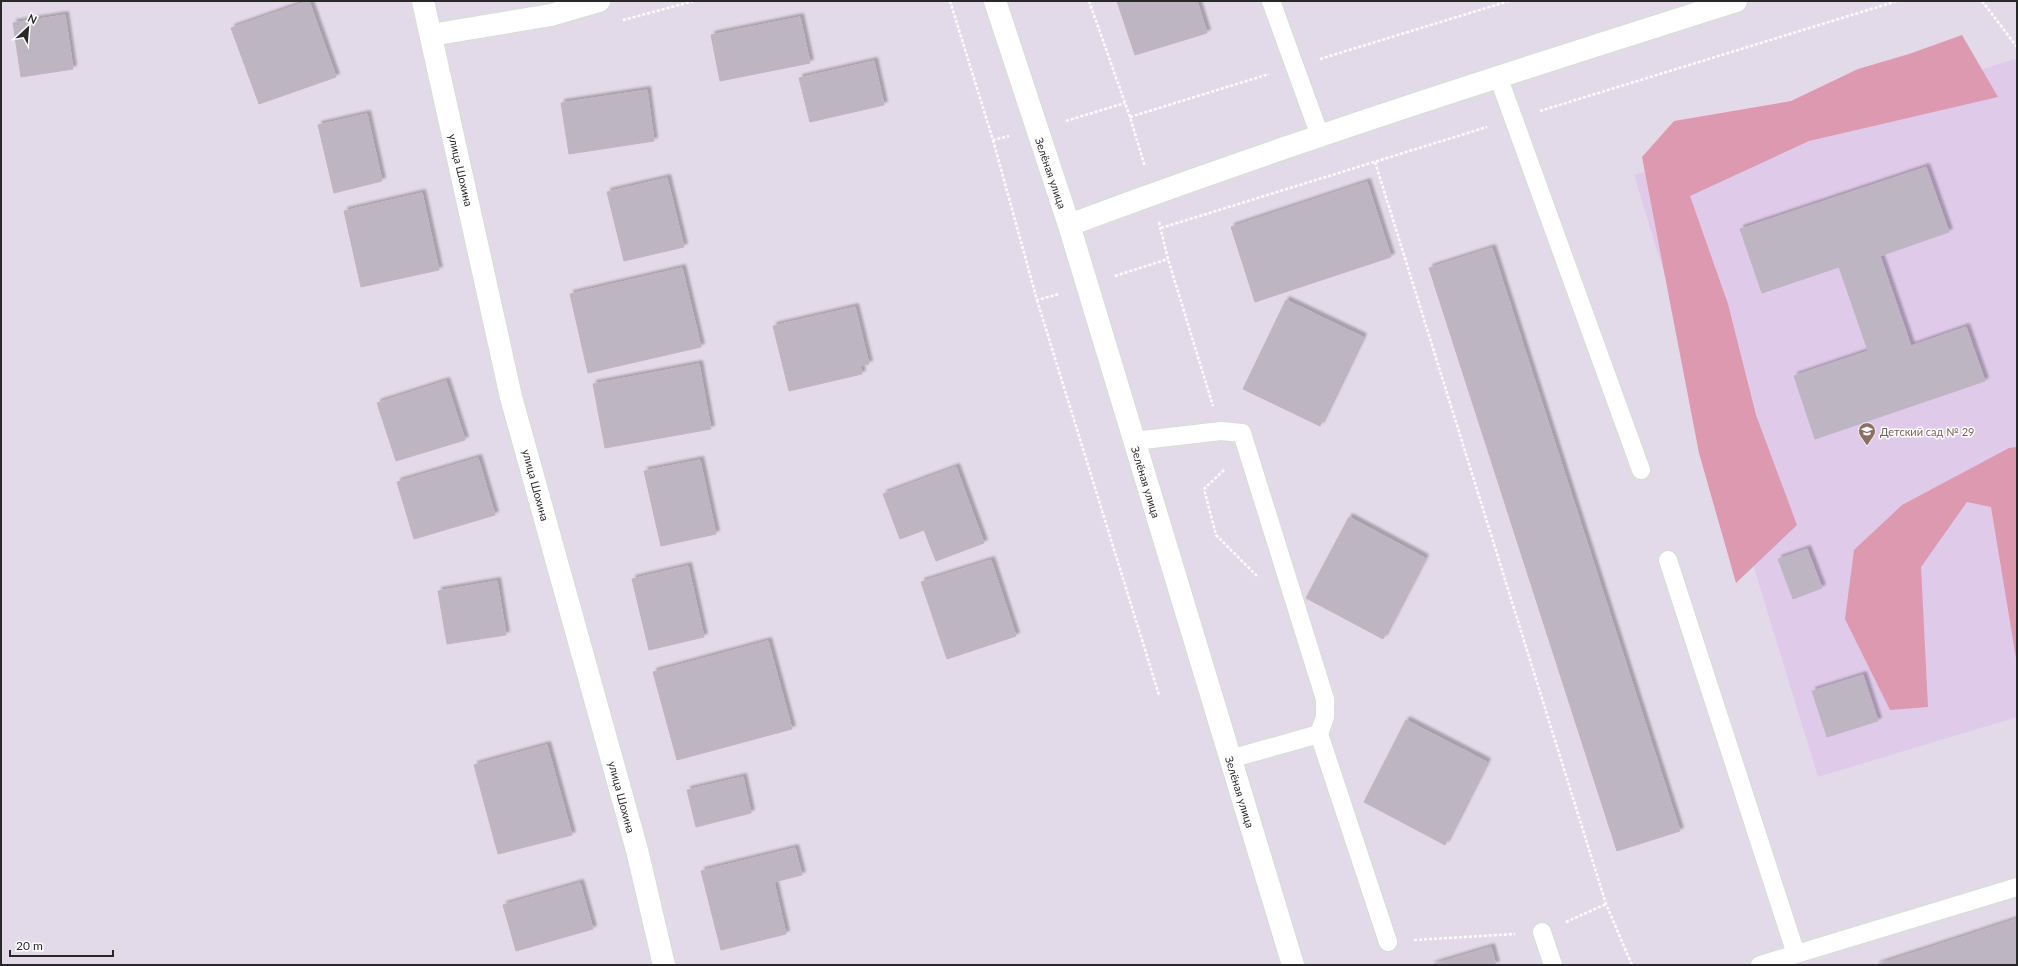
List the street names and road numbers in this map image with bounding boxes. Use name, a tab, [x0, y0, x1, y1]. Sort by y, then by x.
street label: улица Шохина	[446, 132, 476, 208]
street label: Зелёная улица	[1033, 136, 1069, 210]
street label: Зелёная улица	[1129, 445, 1163, 519]
street label: улица Шохина	[520, 448, 552, 522]
street label: Зелёная улица	[1223, 755, 1257, 829]
street label: улица Шохина	[606, 760, 638, 834]

